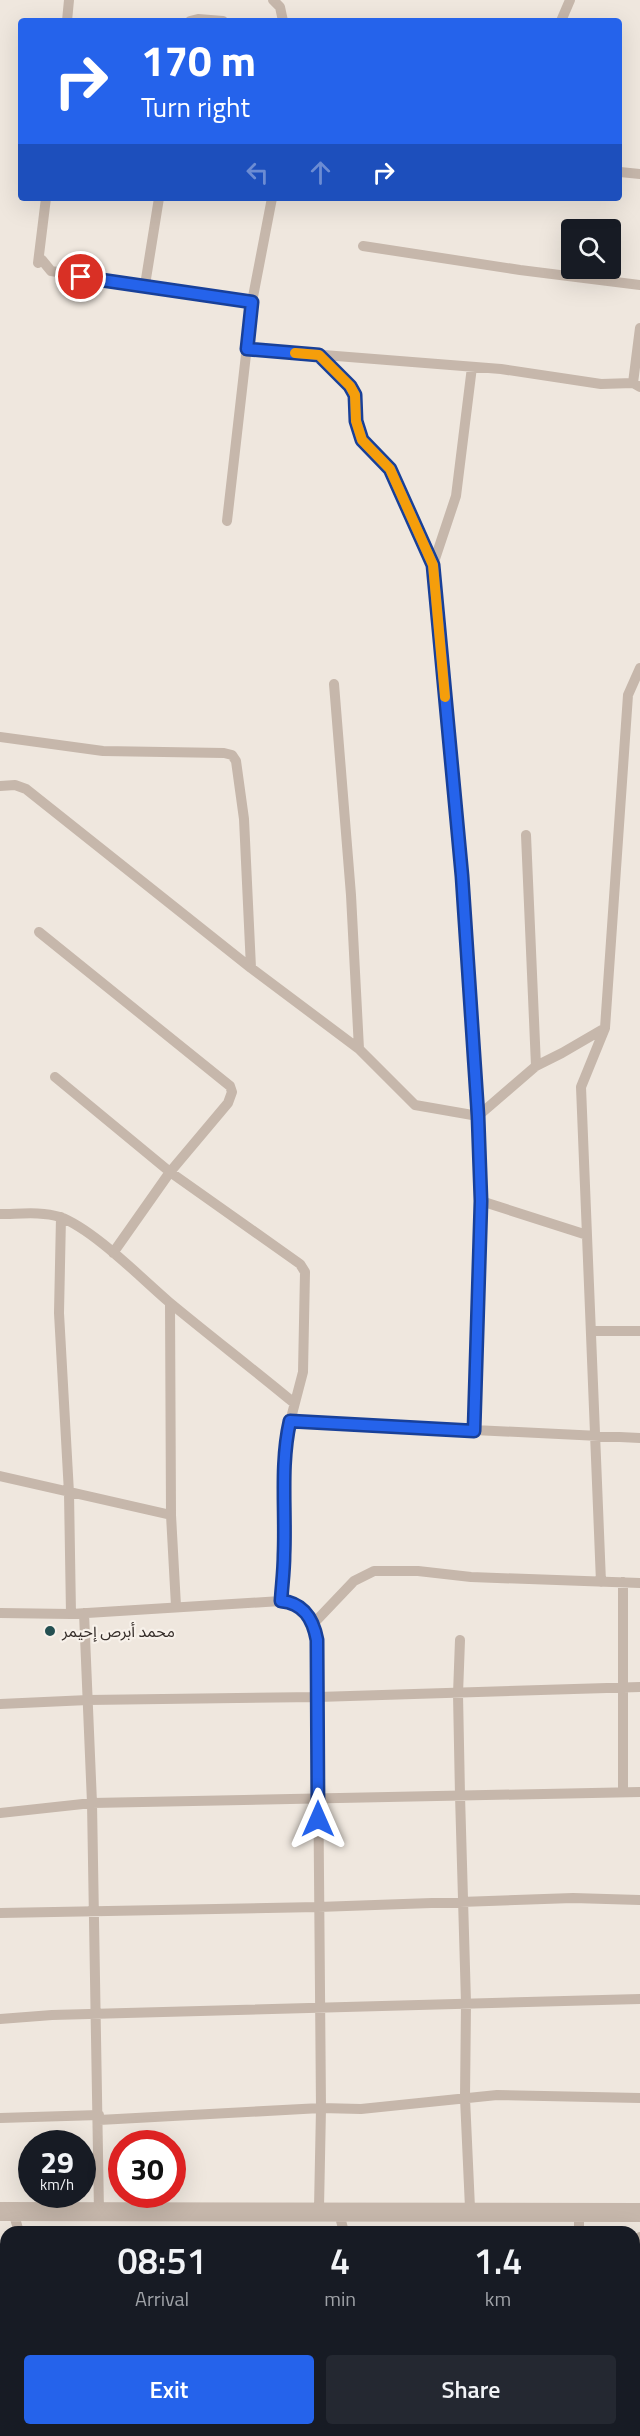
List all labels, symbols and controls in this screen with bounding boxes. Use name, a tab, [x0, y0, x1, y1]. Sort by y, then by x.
text: 170 m	[141, 28, 256, 92]
icon: right	[42, 42, 120, 120]
text: Turn right	[141, 86, 250, 127]
icon: left	[241, 156, 274, 189]
icon: ahead	[304, 156, 337, 189]
icon: right	[367, 156, 400, 189]
map controls	[561, 219, 621, 279]
button: search	[561, 219, 621, 279]
pin	[55, 251, 106, 302]
icon: arrive	[64, 260, 97, 293]
place label: محمد أبرص إحيمر	[61, 1619, 175, 1643]
marker: محمد أبرص إحيمر	[43, 1624, 57, 1638]
position arrow	[286, 1787, 350, 1851]
speed limit sign: 30	[108, 2130, 186, 2208]
text: 29	[40, 2139, 74, 2185]
text: km/h	[40, 2173, 74, 2196]
text: 08:51	[117, 2233, 207, 2288]
text: 4	[330, 2233, 350, 2288]
text: 1.4	[474, 2233, 522, 2288]
text: Arrival	[135, 2283, 189, 2314]
text: min	[324, 2283, 356, 2314]
text: km	[485, 2283, 511, 2314]
button: Exit	[24, 2355, 314, 2424]
button: Share	[326, 2355, 616, 2424]

